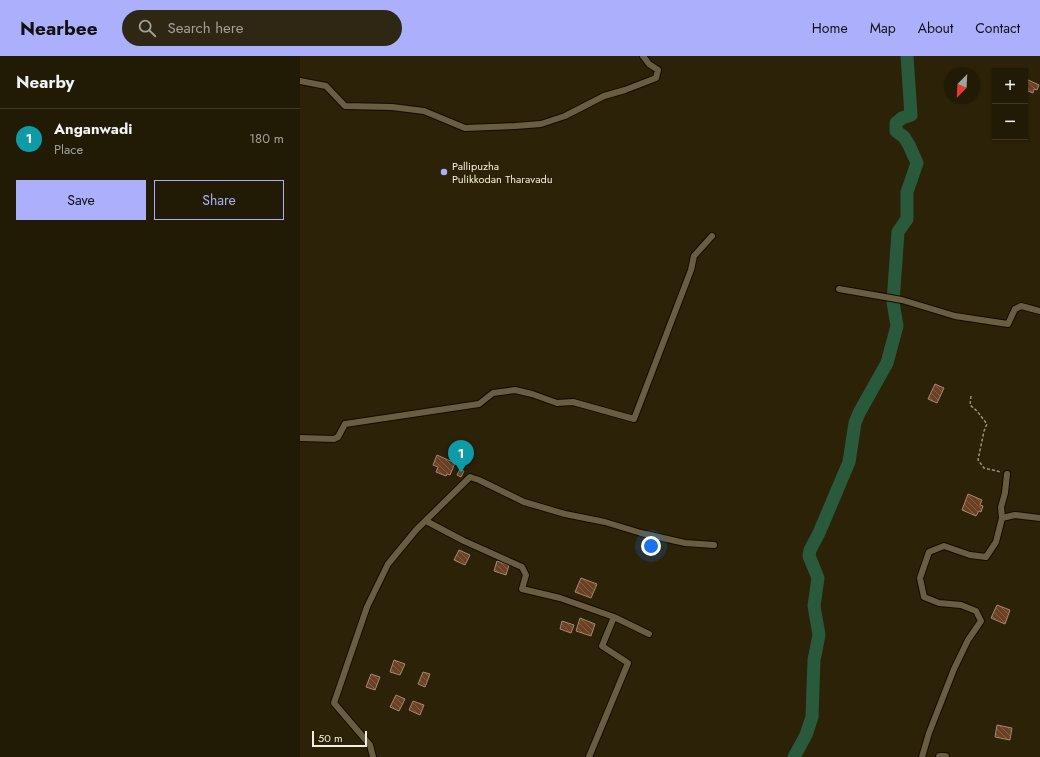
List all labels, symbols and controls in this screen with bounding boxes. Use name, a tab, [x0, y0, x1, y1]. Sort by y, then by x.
search box	[122, 10, 402, 46]
text: Nearbee	[20, 15, 98, 42]
icon: search	[136, 17, 158, 39]
text: Search here	[168, 17, 243, 39]
text: Home	[812, 18, 848, 38]
text: Map	[870, 18, 896, 38]
text: About	[918, 18, 953, 38]
text: Contact	[975, 18, 1020, 38]
north arrow	[944, 68, 980, 104]
map controls	[992, 68, 1028, 140]
button: +	[992, 68, 1028, 104]
text: Nearby	[16, 70, 74, 94]
button: −	[992, 104, 1028, 140]
text: Anganwadi	[54, 118, 132, 140]
text: 1	[26, 129, 32, 148]
text: 180 m	[249, 129, 284, 148]
text: Place	[54, 140, 83, 159]
place label: Pallipuzha Pulikkodan Tharavadu	[452, 158, 553, 187]
marker: Pallipuzha Pulikkodan Tharavadu	[439, 167, 449, 177]
button: Save	[16, 180, 146, 220]
button: Share	[154, 180, 284, 220]
pin: 1	[448, 440, 474, 473]
your location	[641, 536, 661, 556]
scale bar	[312, 729, 367, 748]
text: 50 m	[318, 730, 343, 746]

